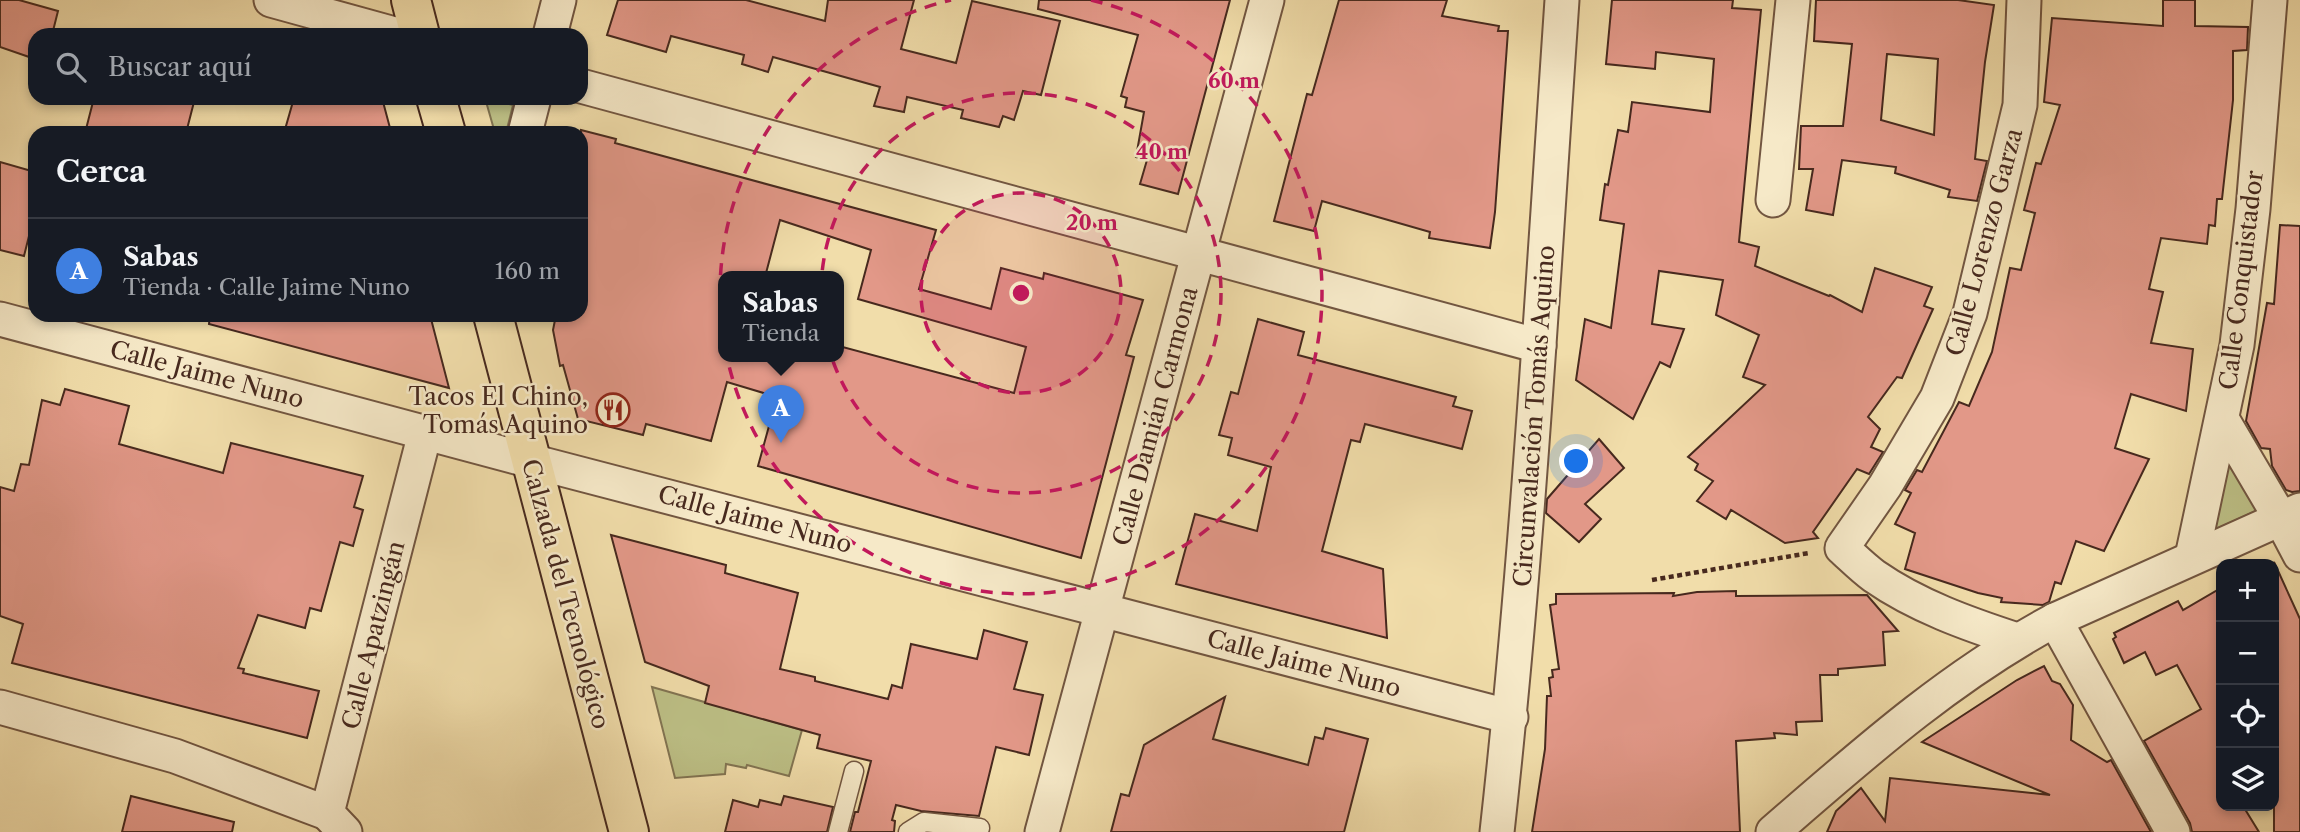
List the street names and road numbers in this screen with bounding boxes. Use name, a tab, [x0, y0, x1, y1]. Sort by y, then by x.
street label: Calle Lorenzo Garza	[1940, 125, 2028, 359]
street label: Calle Conquistador	[2213, 169, 2269, 391]
street label: Circunvalación Tomás Aquino	[1508, 244, 1560, 588]
street label: Calle Damián Carmona	[1106, 283, 1204, 549]
street label: Calle Jaime Nuno	[107, 334, 307, 414]
street label: Calzada del Tecnológico	[516, 456, 616, 732]
street label: Calle Jaime Nuno	[655, 479, 855, 559]
street label: Calle Apatzingán	[336, 538, 410, 732]
street label: Calle Jaime Nuno	[1204, 623, 1404, 703]

